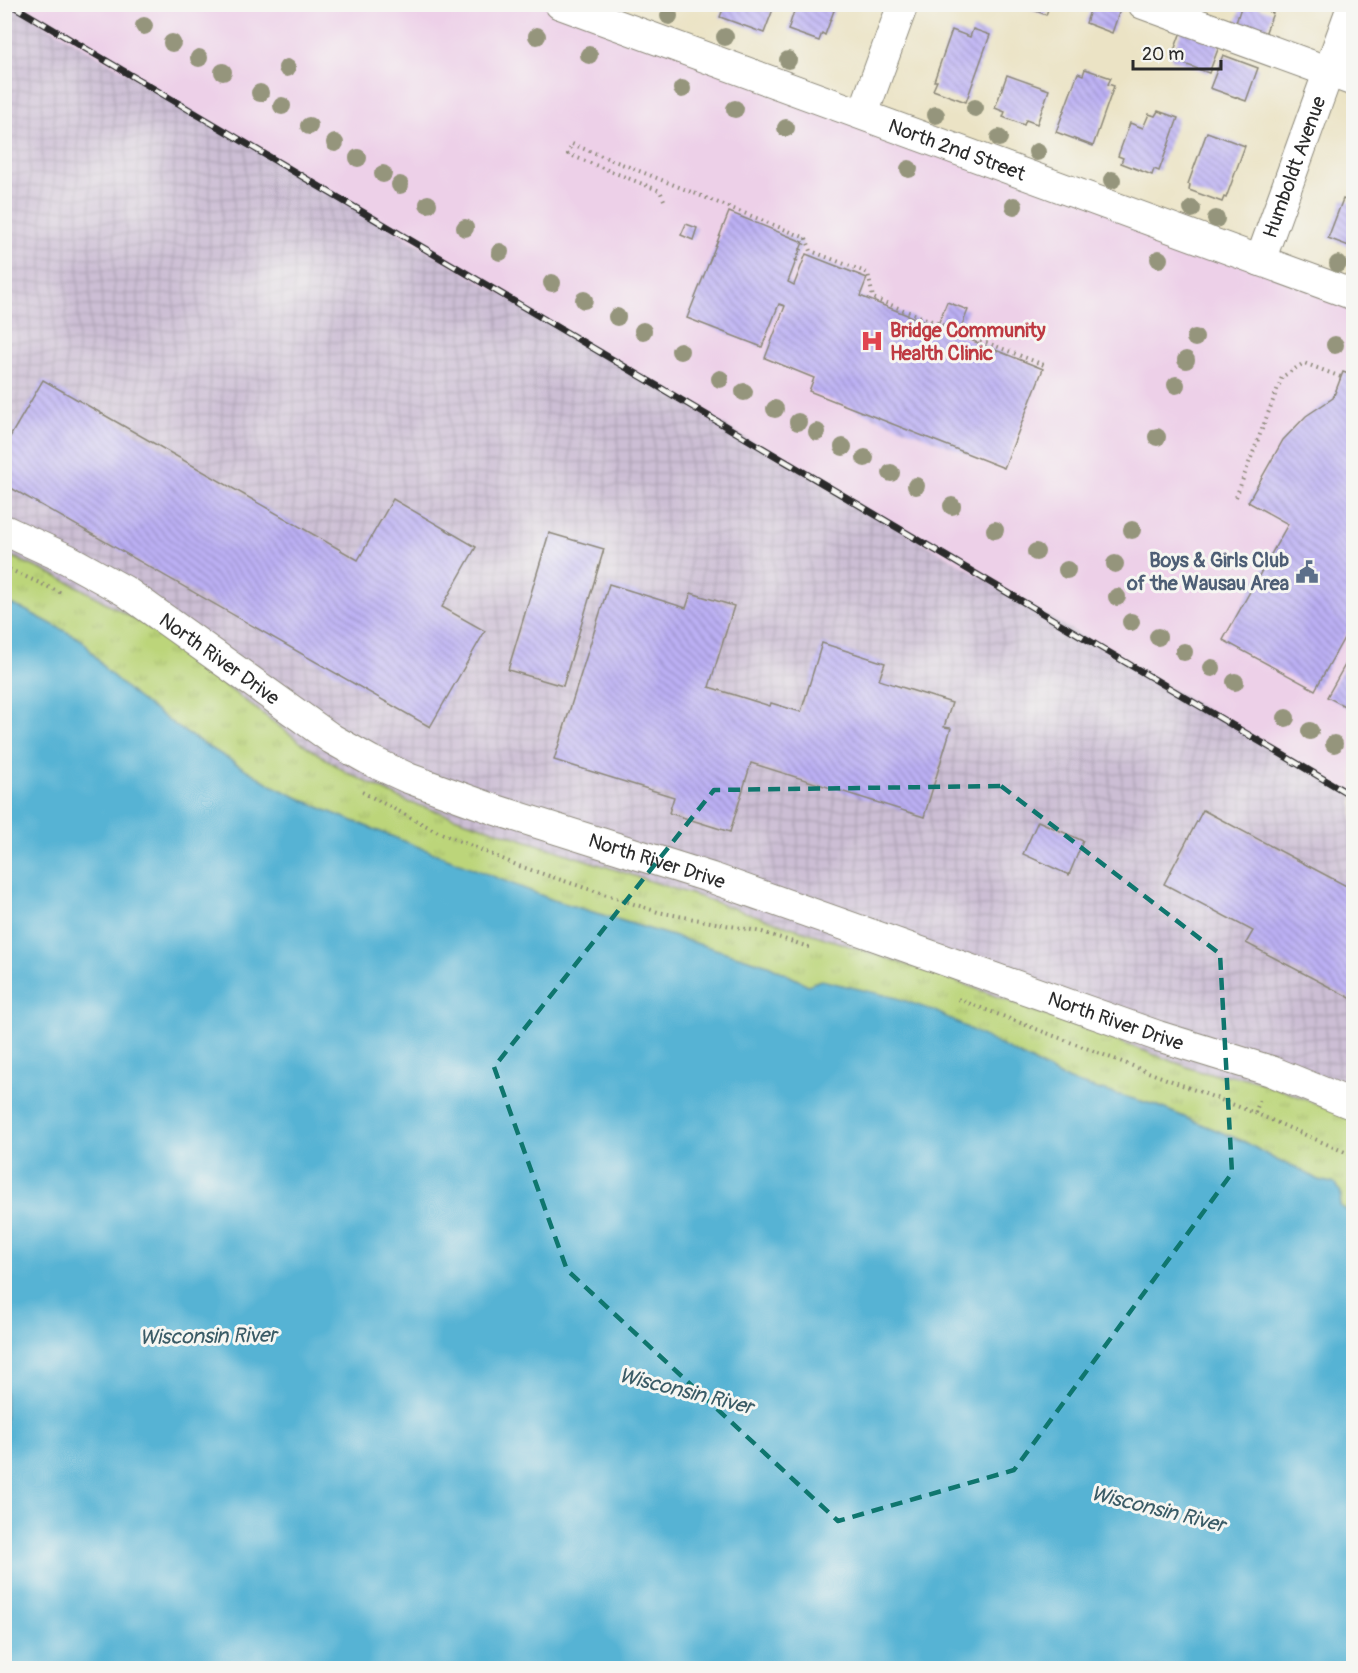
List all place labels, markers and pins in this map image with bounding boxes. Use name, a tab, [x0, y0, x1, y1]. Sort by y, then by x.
place label: Bridge Community Health Clinic	[890, 318, 1046, 366]
hospital icon: Bridge Community Health Clinic	[859, 328, 885, 354]
place label: Boys & Girls Club of the Wausau Area	[1126, 548, 1289, 596]
public building icon: Boys & Girls Club of the Wausau Area	[1294, 559, 1320, 585]

